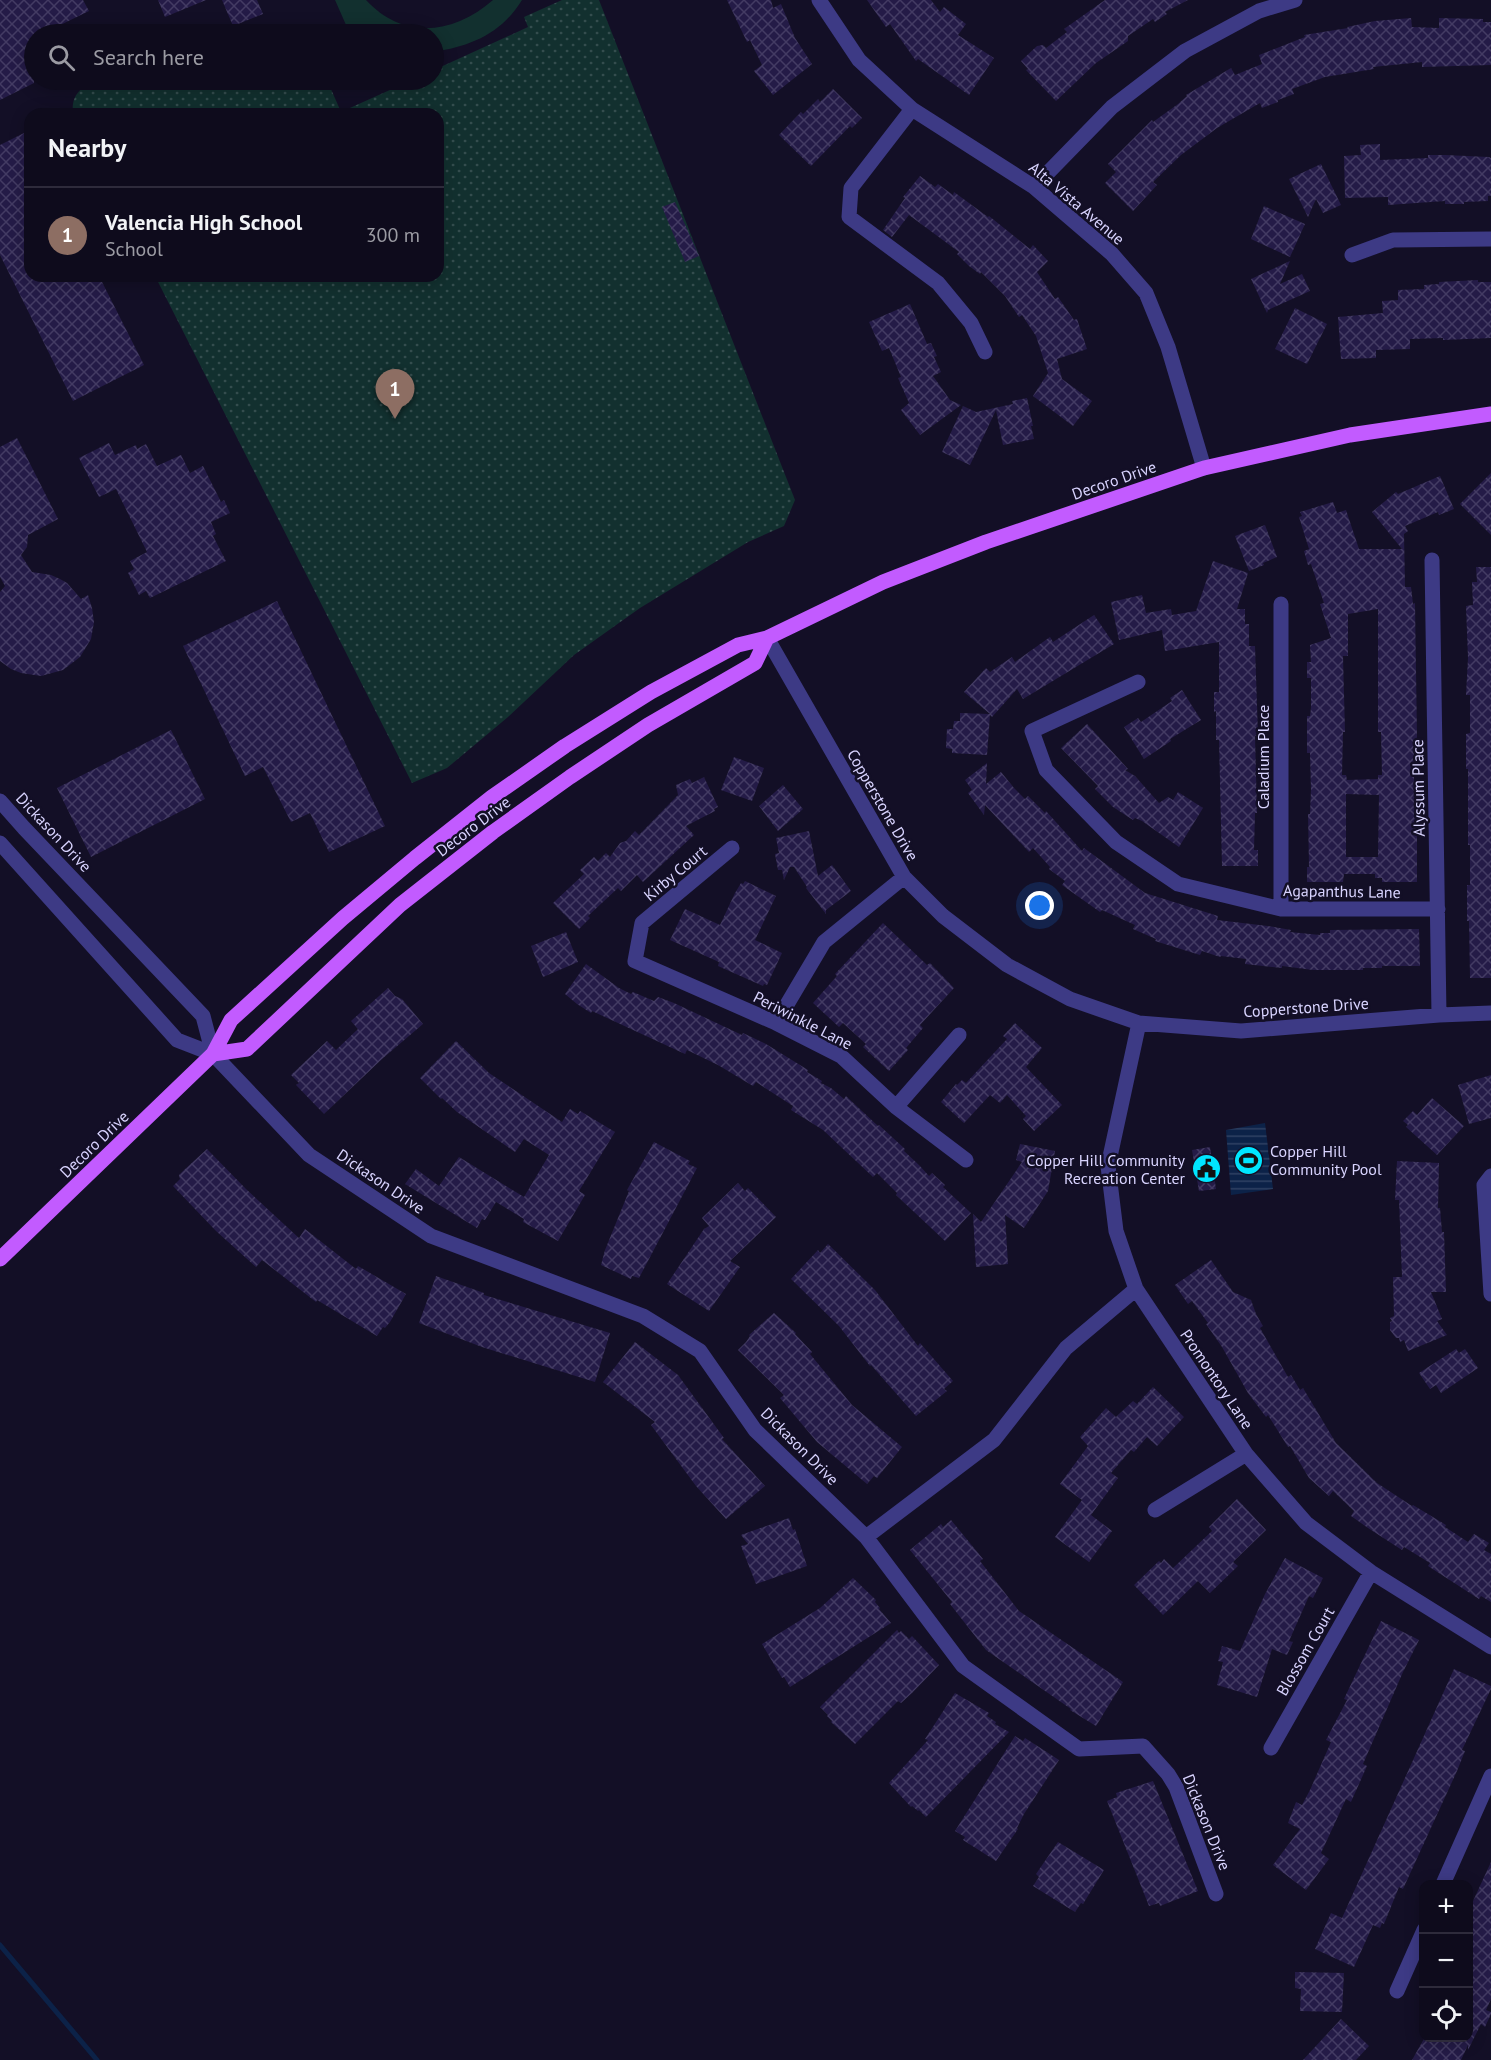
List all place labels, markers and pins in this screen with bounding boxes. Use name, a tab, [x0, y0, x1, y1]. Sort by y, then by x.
pin: 1	[376, 370, 414, 419]
place label: Copper Hill Community Pool	[1270, 1141, 1382, 1179]
sports icon: Copper Hill Community Pool	[1233, 1144, 1265, 1176]
place label: Copper Hill Community Recreation Center	[1026, 1150, 1186, 1188]
public building icon: Copper Hill Community Recreation Center	[1190, 1153, 1222, 1185]

